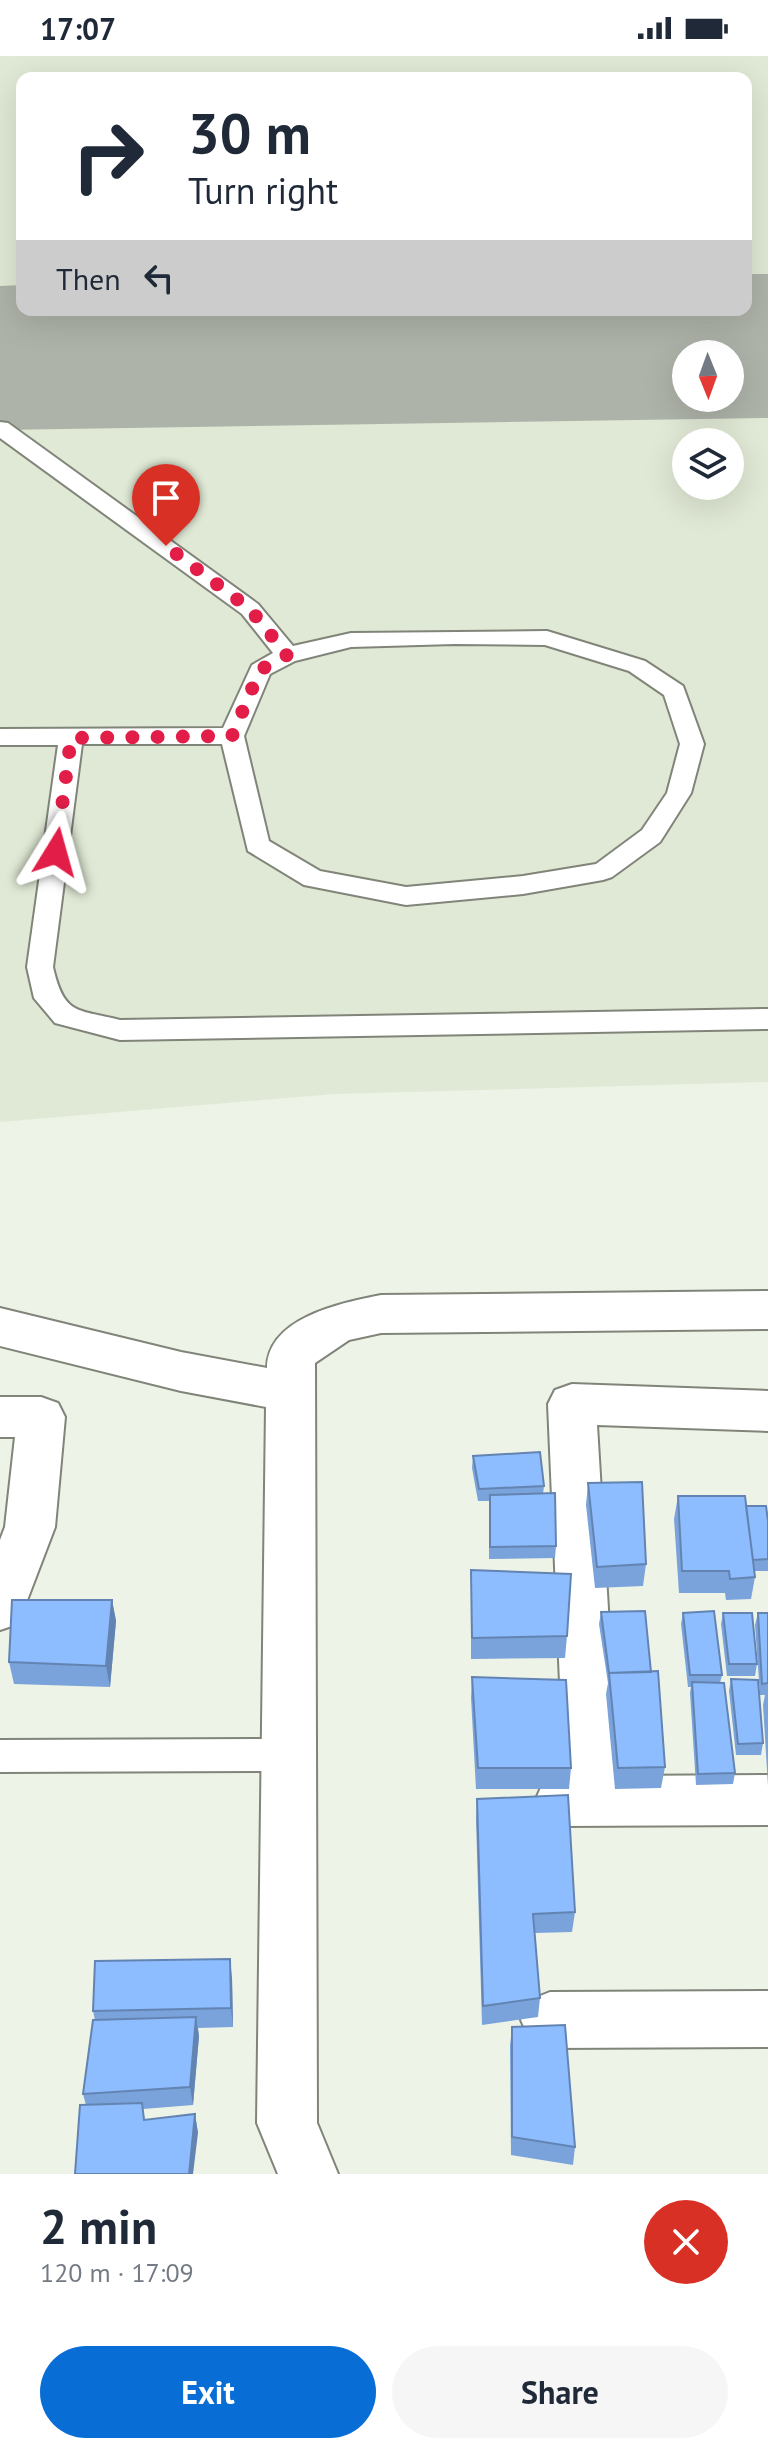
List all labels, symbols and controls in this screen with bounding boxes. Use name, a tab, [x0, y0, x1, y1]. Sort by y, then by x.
text: 17:07	[40, 9, 116, 48]
text: 30 m	[188, 97, 311, 169]
icon: right	[56, 104, 160, 208]
text: Turn right	[188, 167, 338, 214]
icon: left	[137, 256, 181, 300]
text: Then	[56, 259, 121, 298]
north arrow	[672, 340, 744, 412]
map controls	[672, 340, 744, 500]
button: layers	[672, 428, 744, 500]
pin	[132, 464, 200, 546]
icon: arrive	[144, 476, 188, 520]
position arrow	[14, 810, 98, 894]
text: 2 min	[40, 2195, 157, 2257]
button: close	[644, 2200, 728, 2284]
text: 120 m · 17:09	[40, 2256, 194, 2289]
button: Exit	[40, 2346, 376, 2438]
button: Share	[392, 2346, 728, 2438]

